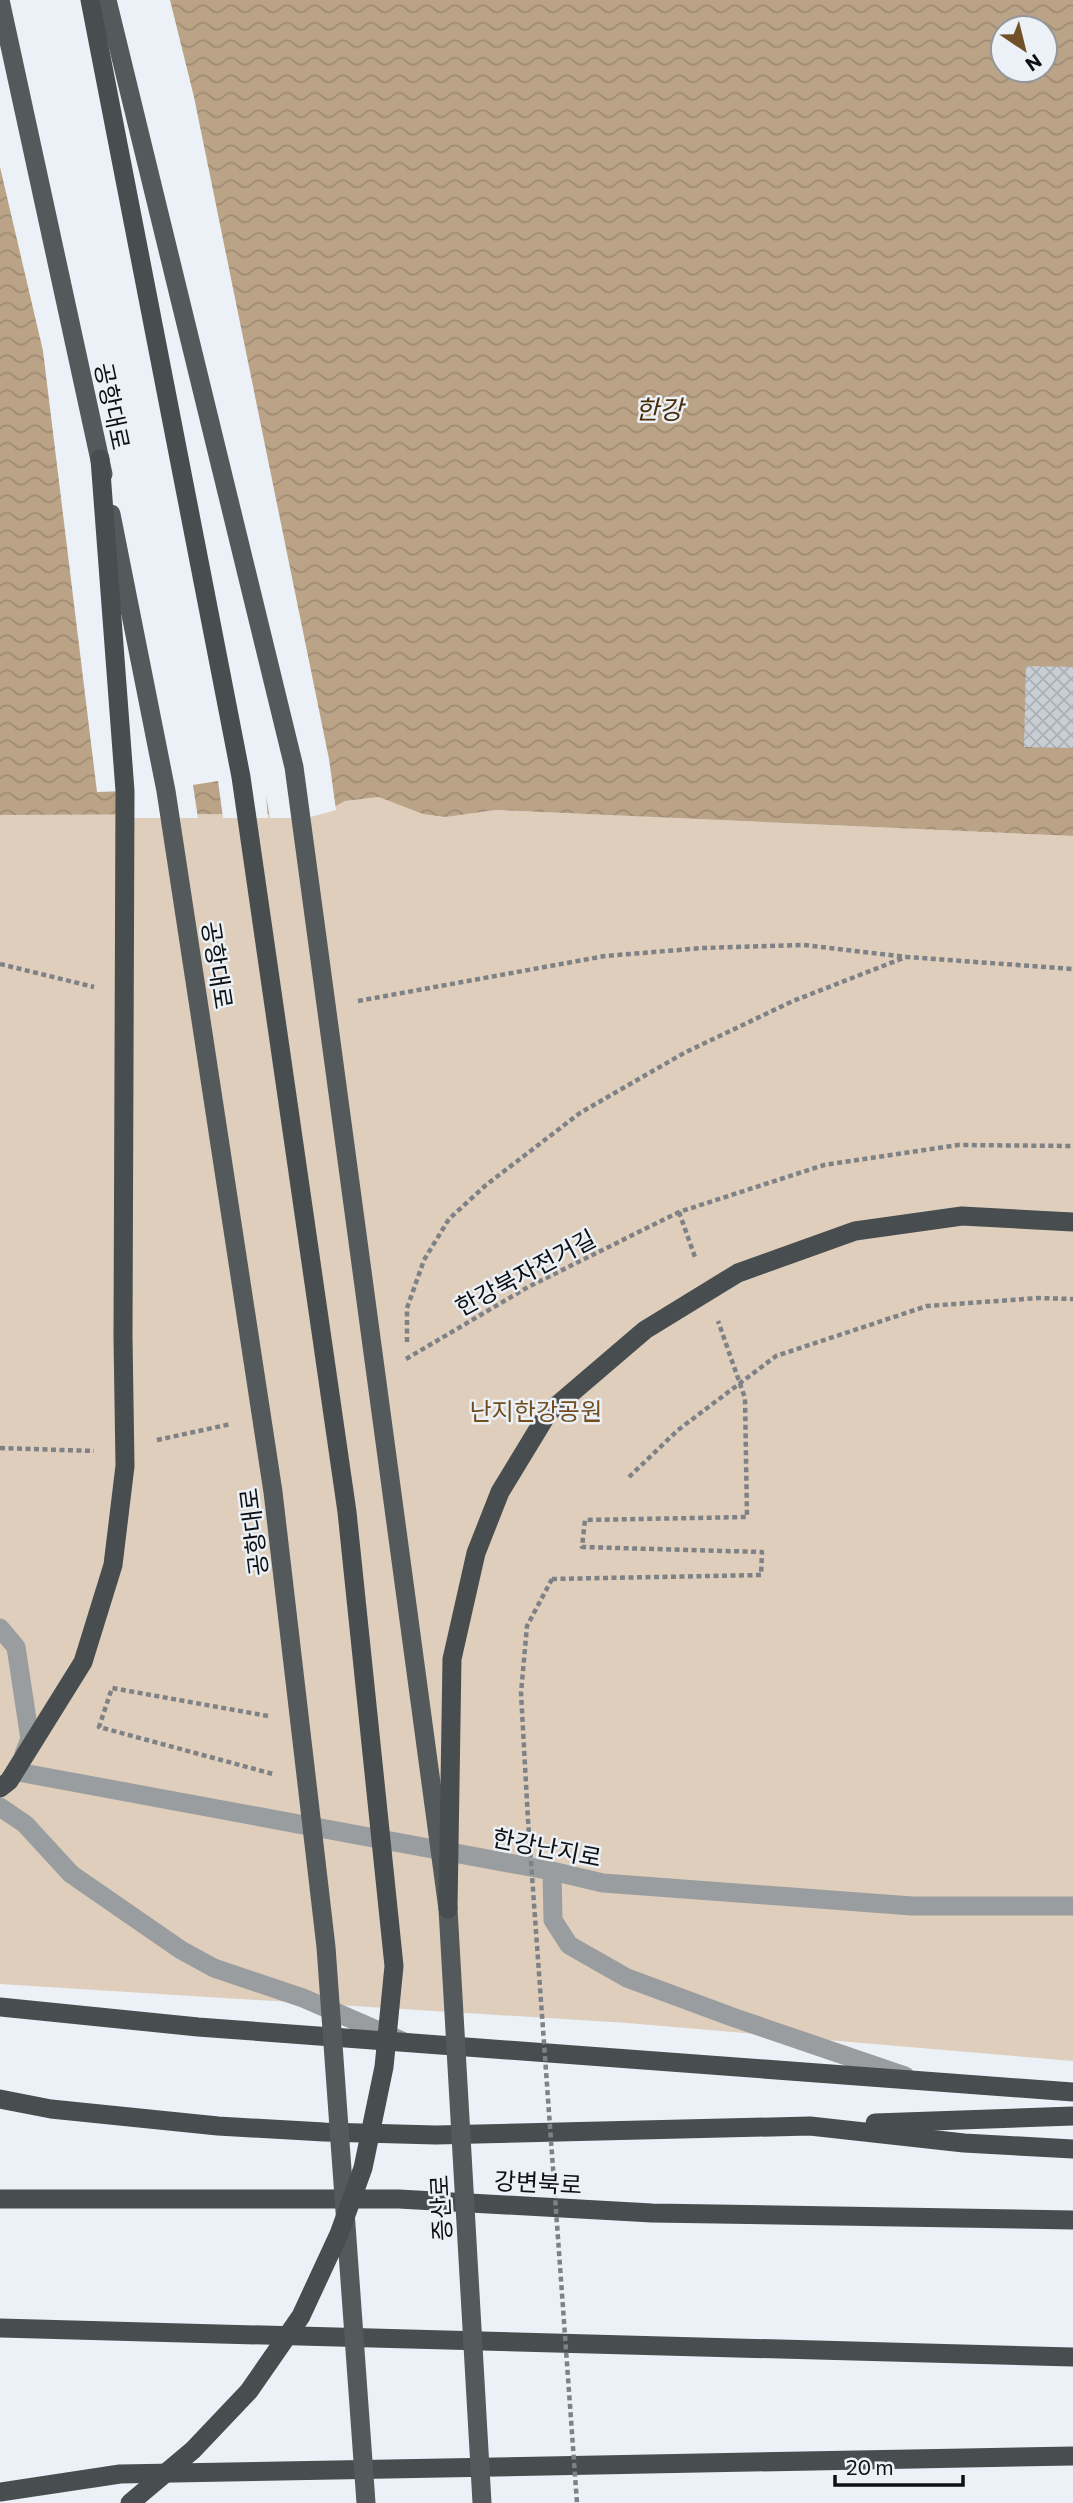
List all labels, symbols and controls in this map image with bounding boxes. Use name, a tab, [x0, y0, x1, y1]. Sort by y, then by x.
north arrow	[989, 14, 1059, 84]
text: N	[1022, 50, 1046, 77]
street label: 공항대로	[90, 360, 136, 452]
water label: 한강	[635, 393, 686, 424]
street label: 공항대로	[197, 919, 239, 1011]
street label: 한강북자전거길	[450, 1223, 600, 1321]
park label: 난지한강공원	[470, 1396, 602, 1425]
street label: 공항대로	[233, 1486, 273, 1578]
street label: 한강난지로	[490, 1822, 604, 1872]
street label: 강변북로	[493, 2165, 583, 2199]
street label: 증산로	[424, 2174, 456, 2242]
scale bar	[835, 2444, 963, 2488]
text: 20 m	[846, 2454, 894, 2479]

